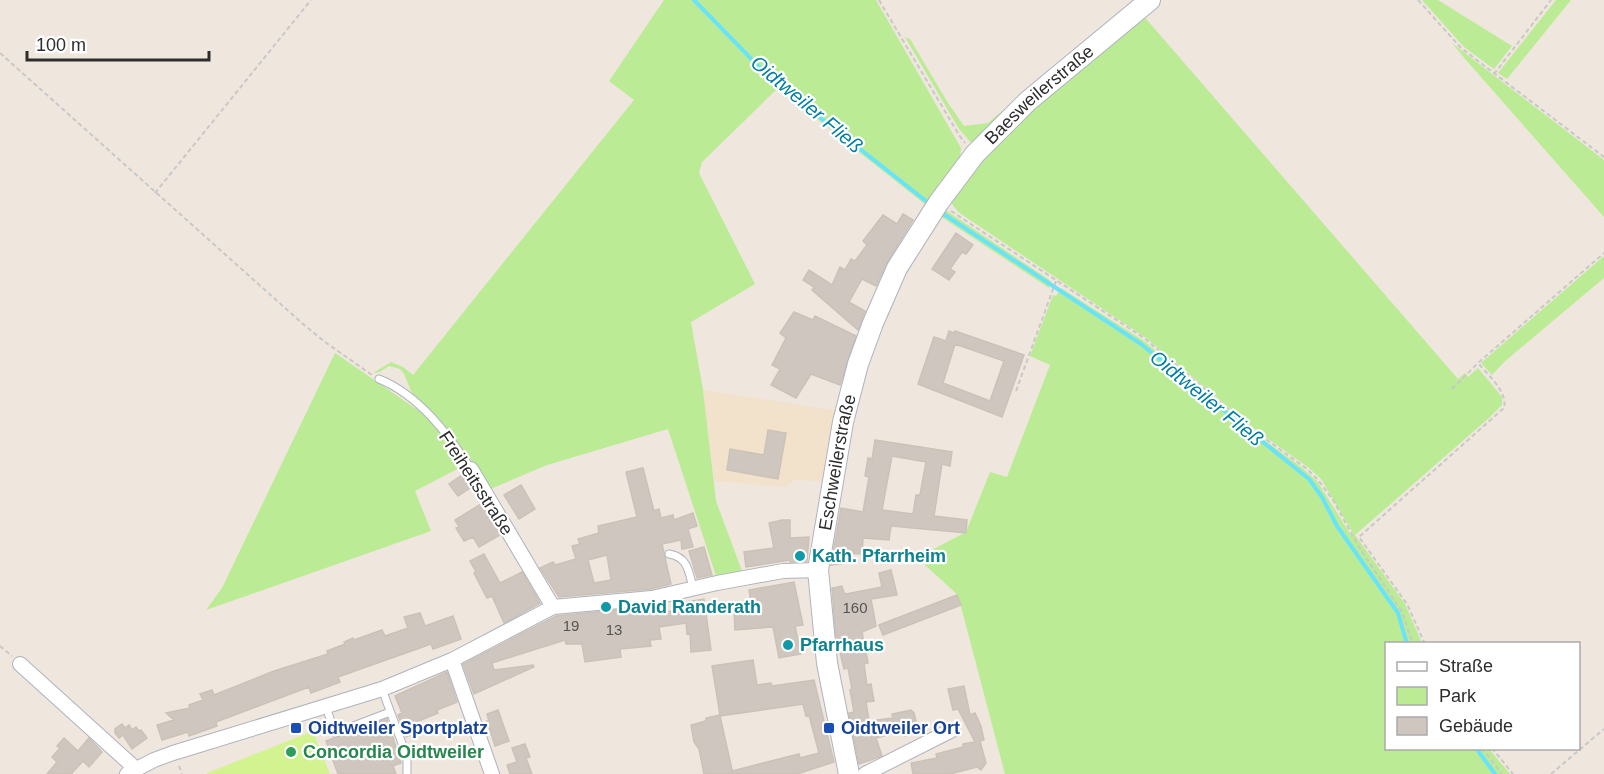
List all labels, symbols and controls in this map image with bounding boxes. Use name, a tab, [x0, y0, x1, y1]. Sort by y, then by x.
scale bar	[27, 24, 208, 62]
text: 100 m	[36, 35, 86, 55]
street label: Baesweilerstraße	[981, 41, 1098, 148]
water label: Oidtweiler Fließ	[747, 51, 867, 157]
water label: Oidtweiler Fließ	[1146, 346, 1268, 450]
street label: Eschweilerstraße	[815, 392, 860, 532]
street label: Freiheitsstraße	[435, 427, 517, 539]
place label: Kath. Pfarrheim	[812, 546, 946, 566]
marker: Kath. Pfarrheim	[793, 549, 807, 563]
place label: David Randerath	[618, 597, 761, 617]
house number: 160	[842, 599, 868, 616]
marker: David Randerath	[599, 600, 613, 614]
house number: 19	[563, 617, 579, 634]
house number: 13	[606, 621, 622, 638]
place label: Pfarrhaus	[800, 635, 884, 655]
marker: Pfarrhaus	[781, 638, 795, 652]
legend	[1385, 642, 1580, 750]
text: Straße	[1439, 656, 1493, 676]
text: Park	[1439, 686, 1477, 706]
text: Gebäude	[1439, 716, 1513, 736]
place label: Oidtweiler Sportplatz	[308, 718, 488, 738]
place label: Oidtweiler Ort	[841, 718, 960, 738]
marker: Oidtweiler Sportplatz	[289, 721, 303, 735]
marker: Oidtweiler Ort	[822, 721, 836, 735]
place label: Concordia Oidtweiler	[303, 742, 484, 762]
marker: Concordia Oidtweiler	[284, 745, 298, 759]

